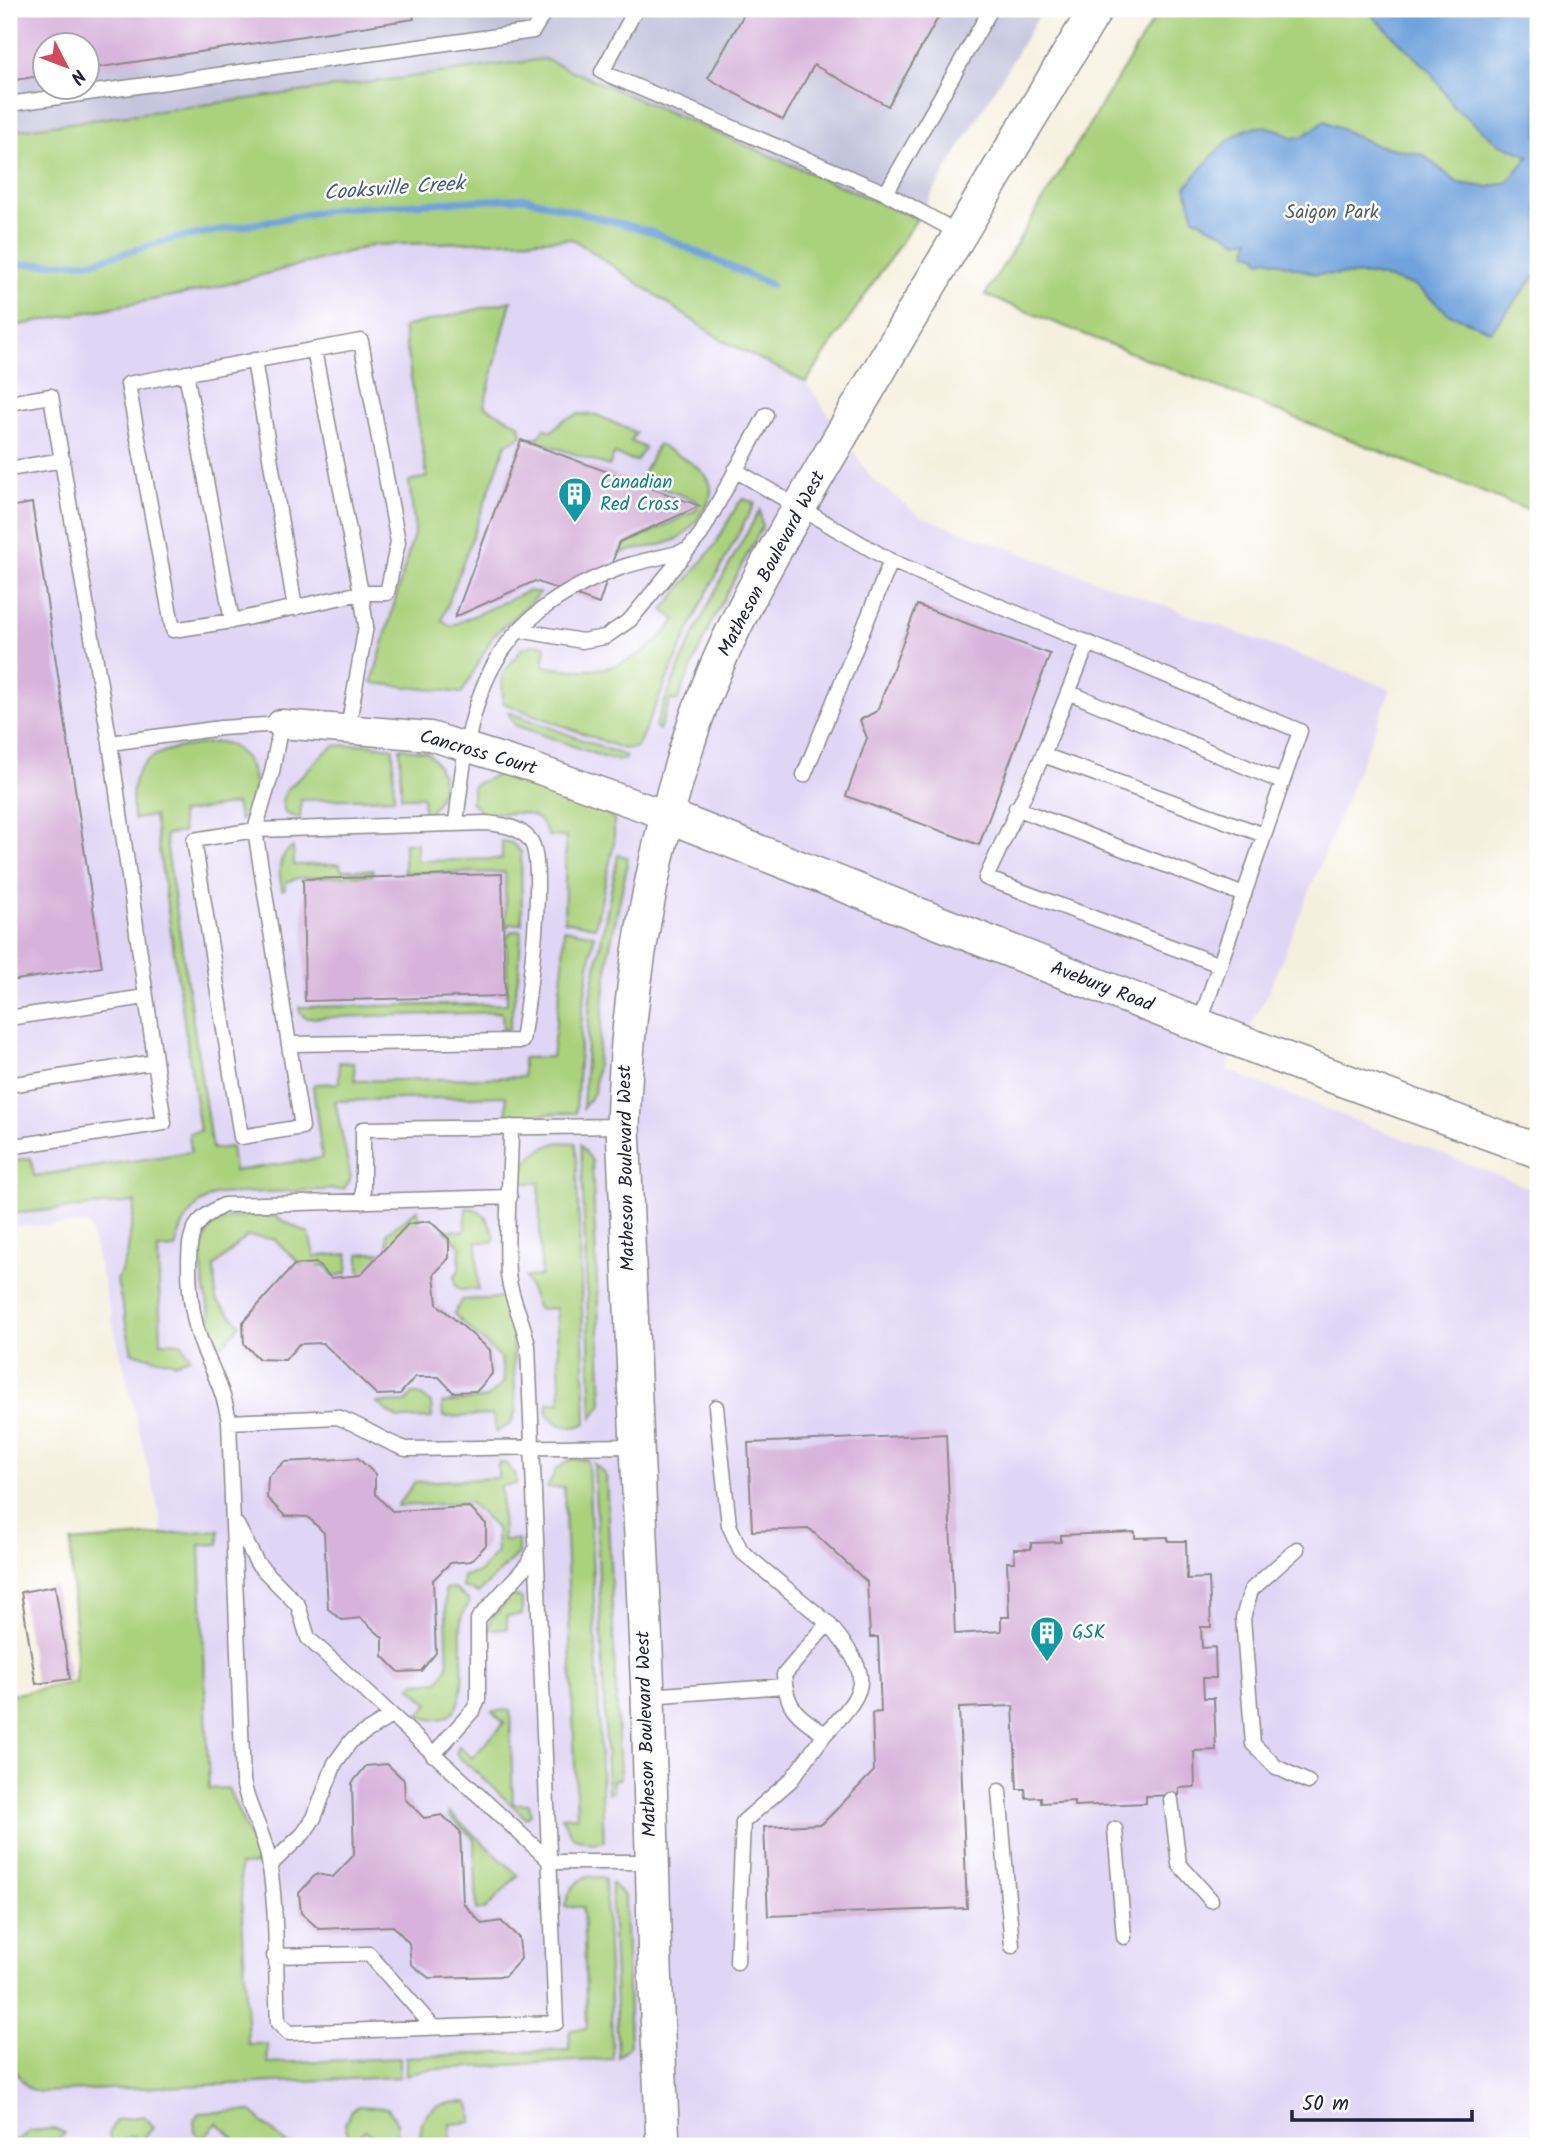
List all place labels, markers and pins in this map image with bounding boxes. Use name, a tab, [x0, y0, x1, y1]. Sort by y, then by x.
place label: Canadian Red Cross	[600, 468, 679, 520]
building icon: Canadian Red Cross	[556, 475, 594, 524]
building icon: GSK	[1028, 1614, 1066, 1663]
place label: GSK	[1072, 1618, 1106, 1648]

